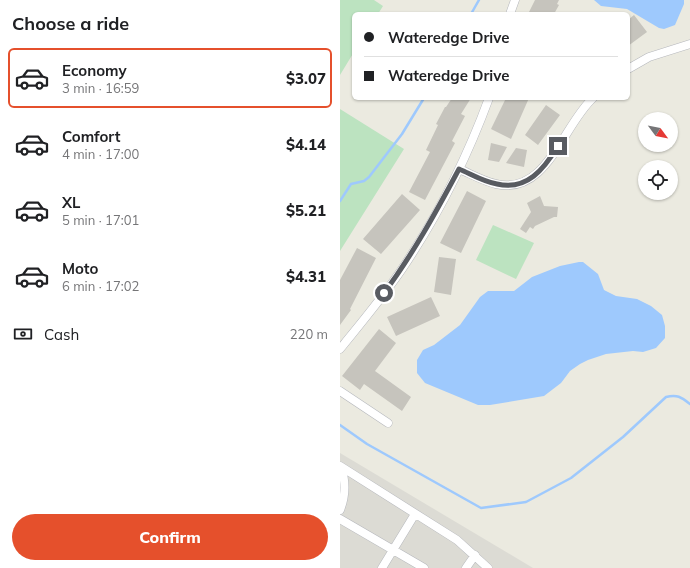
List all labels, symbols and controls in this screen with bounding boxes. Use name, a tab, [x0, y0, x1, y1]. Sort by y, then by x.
text: Choose a ride	[12, 12, 129, 35]
text: Wateredge Drive	[388, 28, 509, 47]
icon: car	[14, 60, 50, 96]
text: Economy	[62, 61, 127, 80]
text: Wateredge Drive	[388, 66, 509, 85]
text: $3.07	[286, 69, 326, 88]
text: 3 min · 16:59	[62, 80, 139, 96]
north arrow	[638, 112, 678, 152]
map controls	[638, 112, 678, 200]
icon: car	[14, 126, 50, 162]
text: Comfort	[62, 127, 120, 146]
text: $4.14	[286, 135, 326, 154]
route end	[549, 137, 567, 155]
text: 4 min · 17:00	[62, 146, 139, 162]
button: locate	[638, 160, 678, 200]
icon: car	[14, 192, 50, 228]
text: XL	[62, 193, 80, 212]
text: $5.21	[286, 201, 326, 220]
text: 5 min · 17:01	[62, 212, 139, 228]
icon: car	[14, 258, 50, 294]
text: Moto	[62, 259, 98, 278]
text: $4.31	[286, 267, 326, 286]
text: 6 min · 17:02	[62, 278, 139, 294]
route start	[375, 284, 393, 302]
icon: cash	[12, 323, 34, 345]
text: Cash	[44, 325, 79, 344]
text: 220 m	[290, 326, 328, 342]
button: Confirm	[12, 514, 328, 560]

